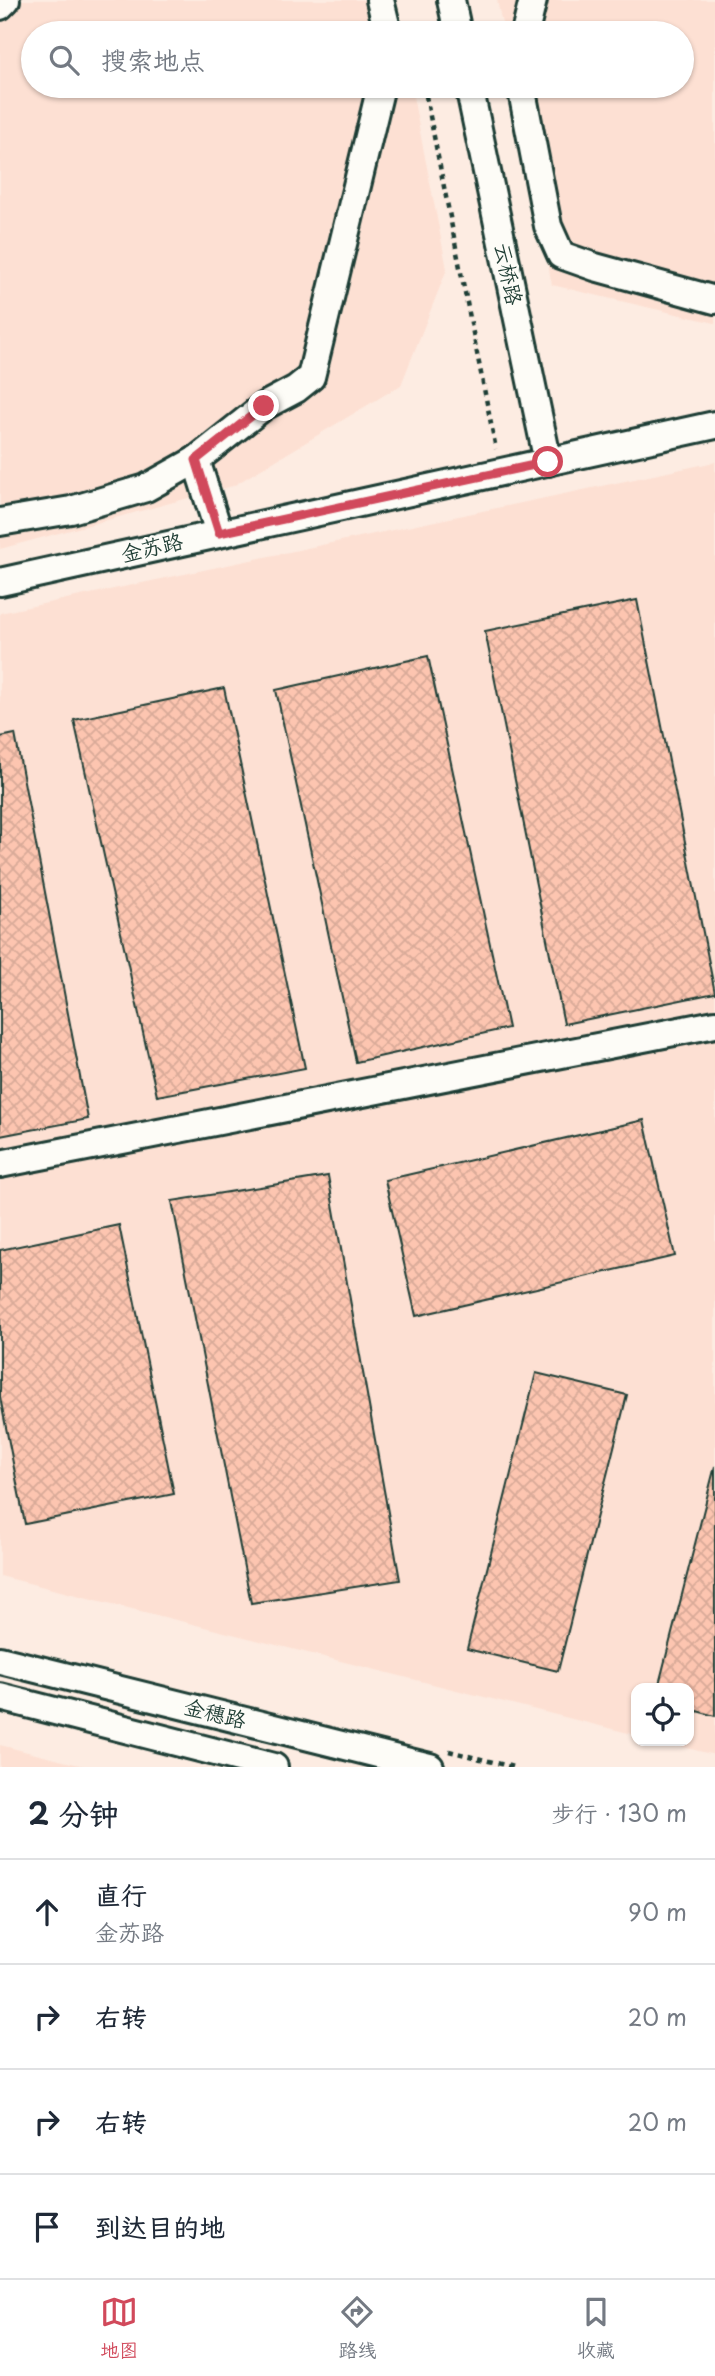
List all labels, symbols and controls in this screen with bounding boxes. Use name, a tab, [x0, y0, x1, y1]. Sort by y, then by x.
search box	[21, 21, 694, 98]
text: 搜索地点	[101, 40, 205, 79]
icon: search	[45, 41, 83, 79]
street label: 云桥路	[488, 239, 532, 308]
route end	[248, 390, 279, 421]
route start	[532, 446, 563, 477]
street label: 金苏路	[117, 523, 186, 569]
map controls	[631, 1683, 694, 1746]
button: locate	[631, 1683, 694, 1746]
street label: 金穗路	[181, 1689, 250, 1735]
text: 2 分钟	[28, 1790, 119, 1835]
text: 步行 · 130 m	[551, 1795, 687, 1830]
text: 直行	[95, 1875, 147, 1914]
icon: ahead	[28, 1893, 66, 1931]
text: 90 m	[628, 1894, 687, 1929]
text: 金苏路	[95, 1914, 164, 1949]
text: 右转	[95, 1997, 147, 2036]
icon: right	[28, 1998, 66, 2036]
text: 20 m	[628, 1999, 687, 2034]
text: 右转	[95, 2102, 147, 2141]
icon: right	[28, 2103, 66, 2141]
text: 20 m	[628, 2104, 687, 2139]
text: 到达目的地	[95, 2207, 225, 2246]
icon: arrive	[28, 2208, 66, 2246]
tab: 地图	[100, 2293, 138, 2363]
tab: 路线	[338, 2293, 377, 2363]
tab: 收藏	[577, 2293, 615, 2363]

